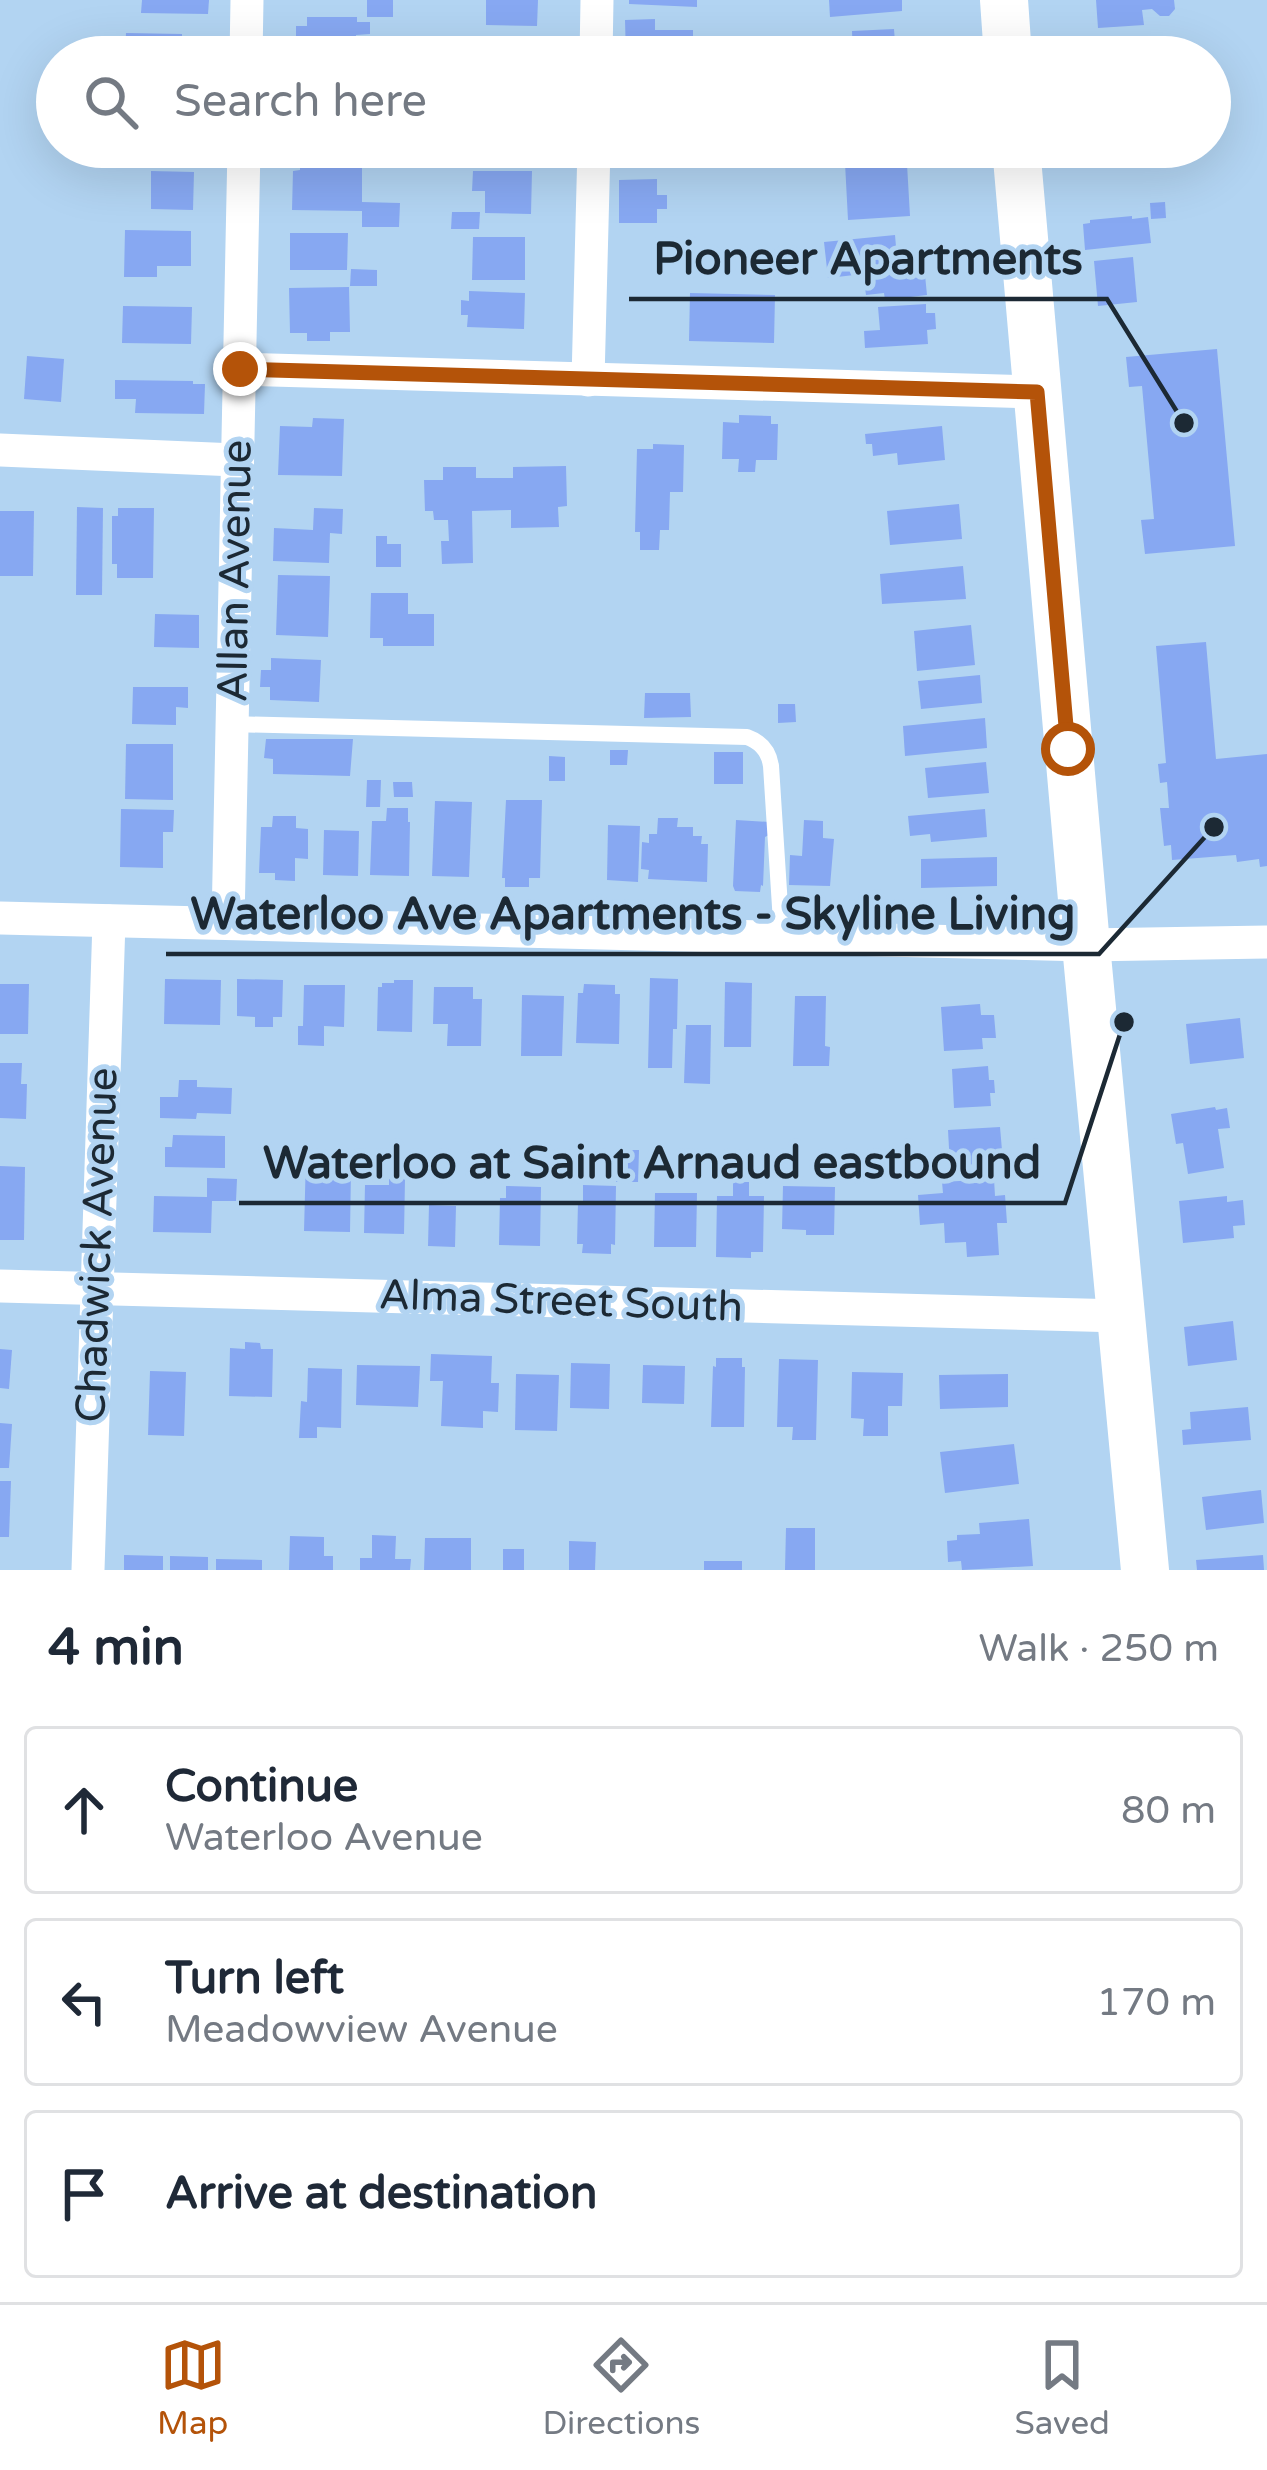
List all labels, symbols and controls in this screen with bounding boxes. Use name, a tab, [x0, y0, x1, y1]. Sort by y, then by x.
search box	[36, 36, 1231, 168]
icon: search	[78, 69, 144, 135]
text: Search here	[174, 75, 427, 129]
callout: Pioneer Apartments	[629, 218, 1107, 299]
text: Pioneer Apartments	[653, 233, 1083, 287]
route end	[213, 342, 267, 396]
street label: Allan Avenue	[207, 439, 263, 703]
route start	[1041, 722, 1095, 776]
callout: Waterloo Ave Apartments - Skyline Living	[166, 873, 1099, 954]
text: Waterloo Ave Apartments - Skyline Living	[191, 888, 1075, 942]
street label: Chadwick Avenue	[65, 1067, 129, 1423]
callout: Waterloo at Saint Arnaud eastbound	[239, 1122, 1065, 1203]
text: Waterloo at Saint Arnaud eastbound	[263, 1137, 1041, 1191]
street label: Alma Street South	[378, 1269, 744, 1333]
text: 4 min	[48, 1617, 184, 1679]
text: Walk · 250 m	[978, 1625, 1219, 1672]
text: Continue	[165, 1760, 358, 1814]
icon: ahead	[51, 1777, 117, 1843]
text: 80 m	[1121, 1787, 1216, 1834]
text: Waterloo Avenue	[165, 1814, 483, 1861]
text: Turn left	[165, 1952, 344, 2006]
icon: left	[51, 1969, 117, 2035]
text: 170 m	[1097, 1979, 1216, 2026]
text: Meadowview Avenue	[165, 2006, 558, 2053]
icon: arrive	[51, 2161, 117, 2227]
text: Arrive at destination	[165, 2167, 597, 2221]
tab: Map	[157, 2332, 228, 2443]
tab: Directions	[542, 2332, 700, 2443]
tab: Saved	[1015, 2332, 1110, 2443]

